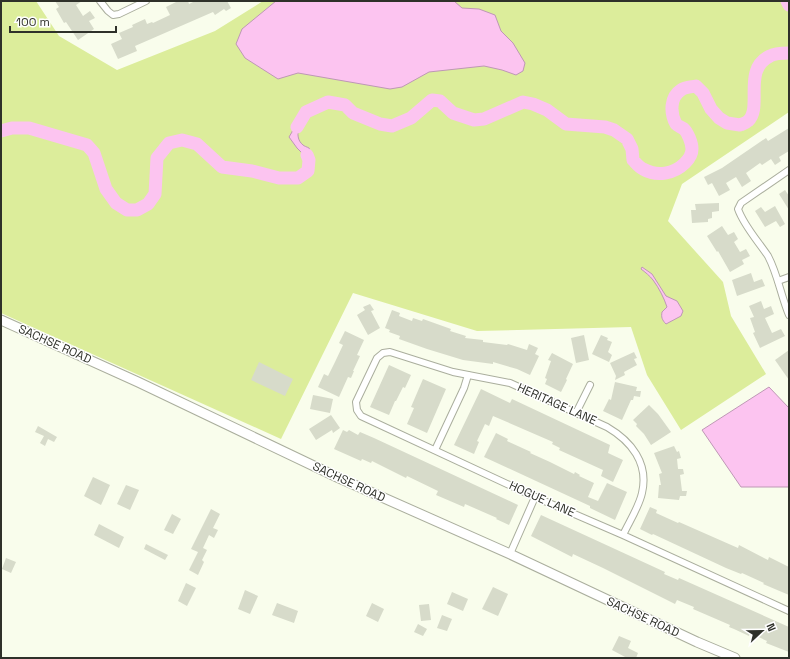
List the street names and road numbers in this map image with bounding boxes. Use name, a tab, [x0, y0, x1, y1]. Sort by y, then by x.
street label: SACHSE ROAD	[16, 321, 94, 367]
street label: HERITAGE LANE	[515, 379, 599, 429]
street label: SACHSE ROAD	[310, 458, 388, 506]
street label: HOGUE LANE	[507, 477, 578, 521]
street label: SACHSE ROAD	[604, 593, 682, 641]

